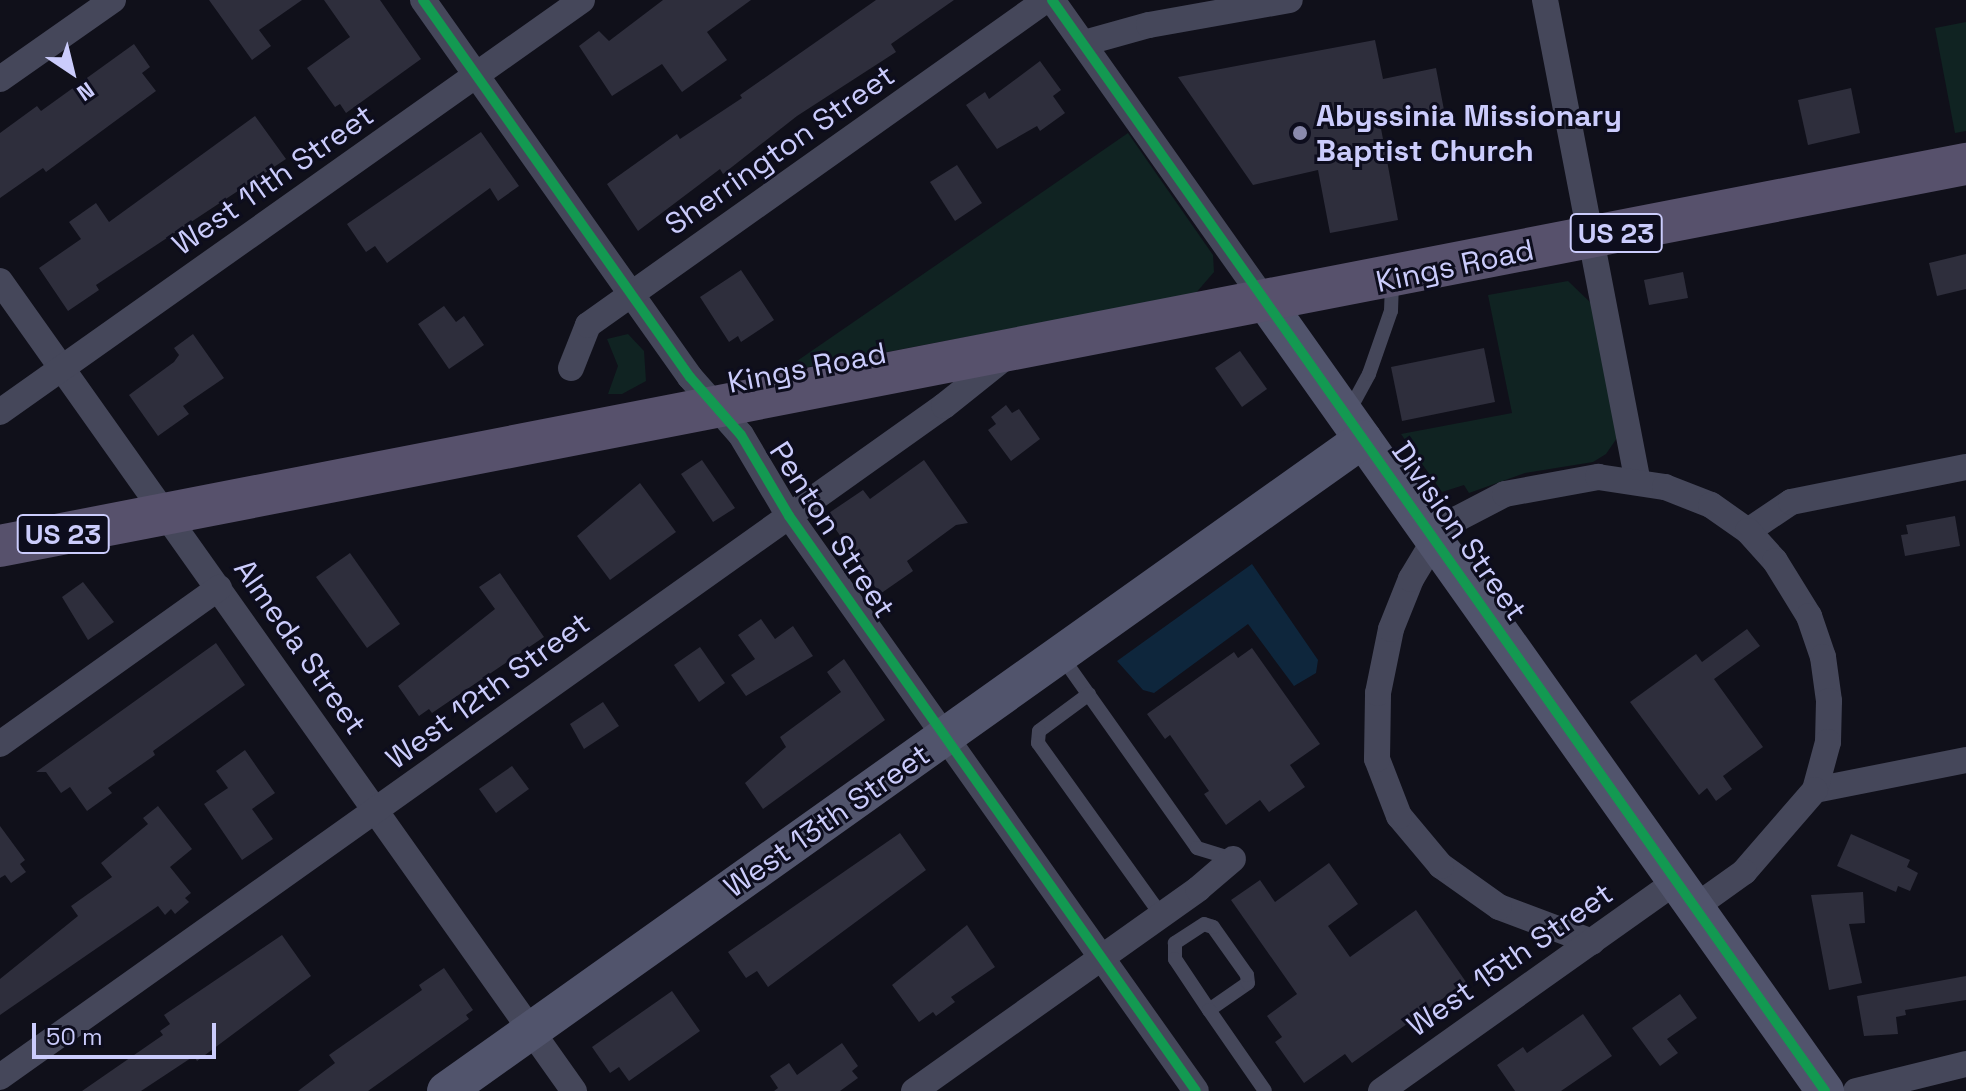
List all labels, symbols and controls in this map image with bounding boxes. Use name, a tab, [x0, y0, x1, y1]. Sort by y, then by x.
north arrow	[32, 32, 112, 112]
street label: Sherrington Street	[658, 57, 902, 243]
text: N	[72, 76, 100, 107]
street label: West 11th Street	[166, 97, 380, 263]
place label: Abyssinia Missionary Baptist Church	[1316, 98, 1622, 168]
marker: Abyssinia Missionary Baptist Church	[1291, 124, 1309, 142]
road number: US 23	[1568, 209, 1664, 257]
street label: Kings Road	[1373, 232, 1537, 300]
street label: Kings Road	[725, 335, 889, 401]
street label: Penton Street	[762, 435, 902, 625]
street label: Division Street	[1384, 435, 1534, 627]
road number: US 23	[15, 510, 111, 558]
street label: Almeda Street	[226, 552, 374, 742]
street label: West 12th Street	[379, 605, 597, 777]
street label: West 13th Street	[717, 737, 937, 905]
street label: West 15th Street	[1400, 876, 1620, 1044]
scale bar	[36, 1007, 220, 1057]
text: 50 m	[46, 1021, 103, 1052]

